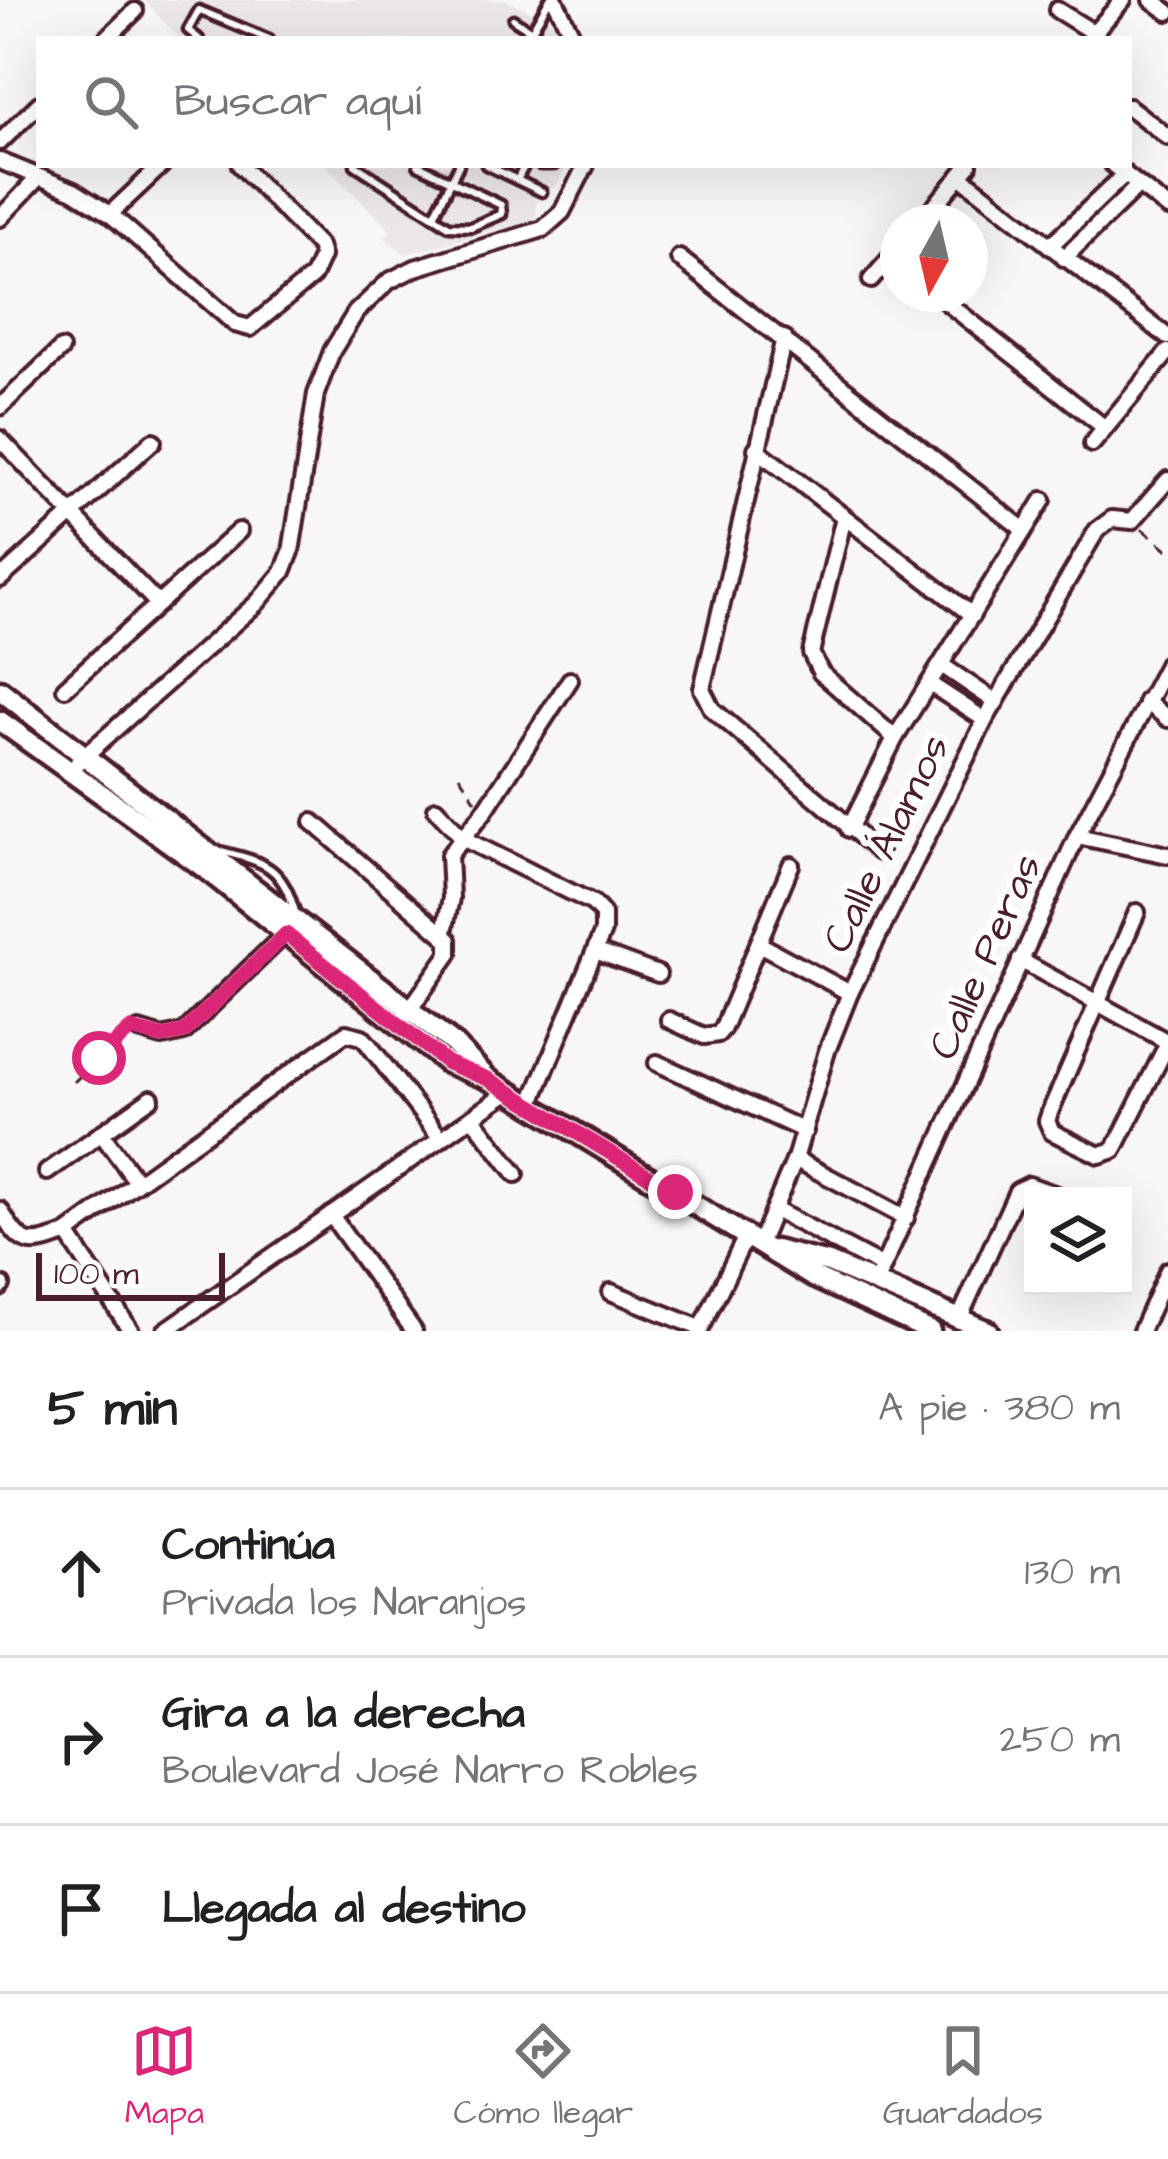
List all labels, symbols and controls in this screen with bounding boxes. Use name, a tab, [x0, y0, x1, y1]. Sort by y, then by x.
search box	[36, 36, 1132, 168]
icon: search	[78, 69, 144, 135]
text: Buscar aquí	[174, 71, 421, 133]
north arrow	[880, 204, 988, 312]
street label: Calle Álamos	[809, 725, 965, 963]
street label: Calle Peras	[915, 845, 1057, 1069]
route start	[72, 1031, 126, 1085]
route end	[648, 1165, 702, 1219]
map controls	[1024, 1187, 1132, 1295]
button: layers	[1024, 1187, 1132, 1295]
scale bar	[36, 1247, 225, 1300]
text: 100 m	[54, 1251, 139, 1297]
text: 5 min	[48, 1374, 177, 1445]
text: A pie · 380 m	[878, 1382, 1120, 1436]
text: Continúa	[162, 1515, 335, 1577]
icon: ahead	[48, 1540, 114, 1606]
text: 130 m	[1025, 1546, 1120, 1600]
text: Privada los Naranjos	[162, 1577, 527, 1631]
text: Gira a la derecha	[162, 1683, 525, 1745]
icon: right	[48, 1708, 114, 1774]
text: 250 m	[999, 1714, 1120, 1768]
text: Boulevard José Narro Robles	[162, 1745, 698, 1799]
icon: arrive	[48, 1876, 114, 1942]
text: Llegada al destino	[162, 1878, 525, 1940]
tab: Mapa	[125, 2018, 204, 2136]
tab: Cómo llegar	[454, 2018, 633, 2136]
tab: Guardados	[883, 2018, 1043, 2136]

